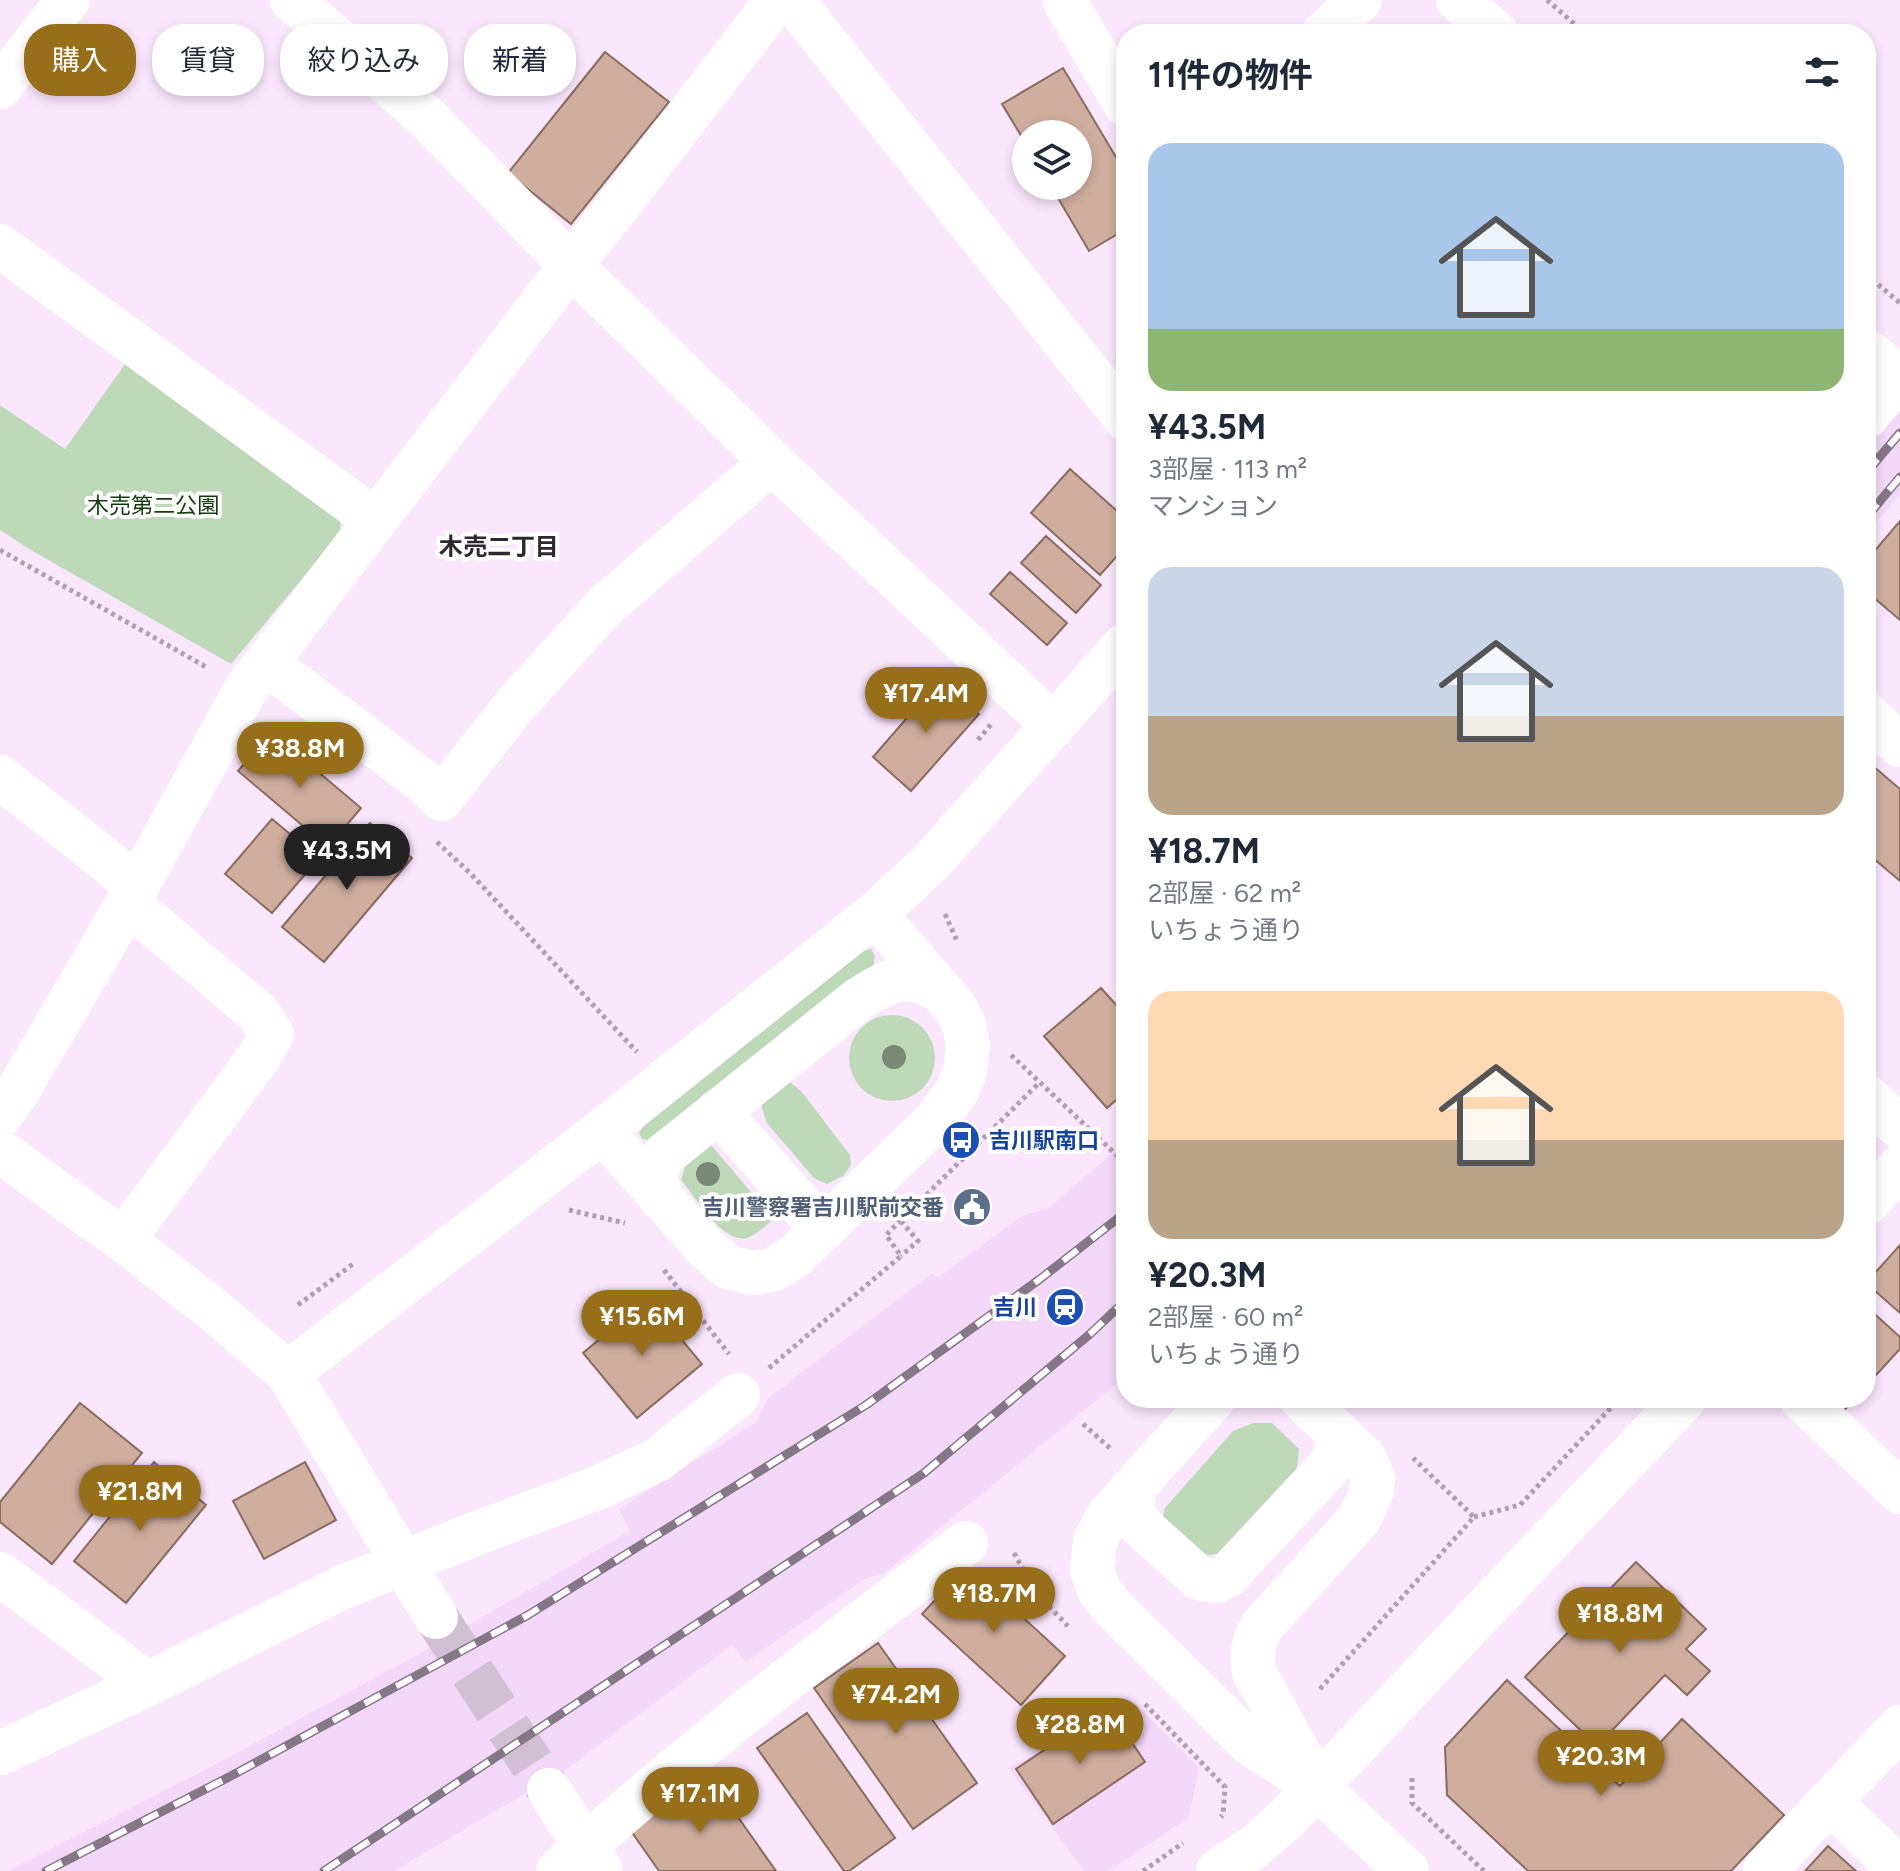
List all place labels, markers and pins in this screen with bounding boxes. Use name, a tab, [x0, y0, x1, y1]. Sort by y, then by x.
pin: ¥17.4M	[861, 667, 991, 735]
pin: ¥38.8M	[235, 722, 365, 790]
pin: ¥43.5M	[282, 824, 412, 892]
bus stop icon: 吉川駅南口	[940, 1119, 982, 1161]
place label: 吉川駅南口	[989, 1127, 1099, 1154]
public building icon: 吉川警察署吉川駅前交番	[951, 1186, 993, 1228]
place label: 吉川警察署吉川駅前交番	[702, 1194, 944, 1221]
station icon: 吉川	[1044, 1286, 1086, 1328]
pin: ¥15.6M	[577, 1290, 707, 1358]
place label: 吉川	[993, 1294, 1037, 1321]
pin: ¥21.8M	[75, 1465, 205, 1533]
pin: ¥18.7M	[929, 1567, 1059, 1635]
pin: ¥18.8M	[1555, 1587, 1685, 1655]
pin: ¥74.2M	[831, 1668, 961, 1736]
pin: ¥28.8M	[1015, 1698, 1145, 1766]
pin: ¥20.3M	[1536, 1730, 1666, 1798]
pin: ¥17.1M	[635, 1767, 765, 1835]

